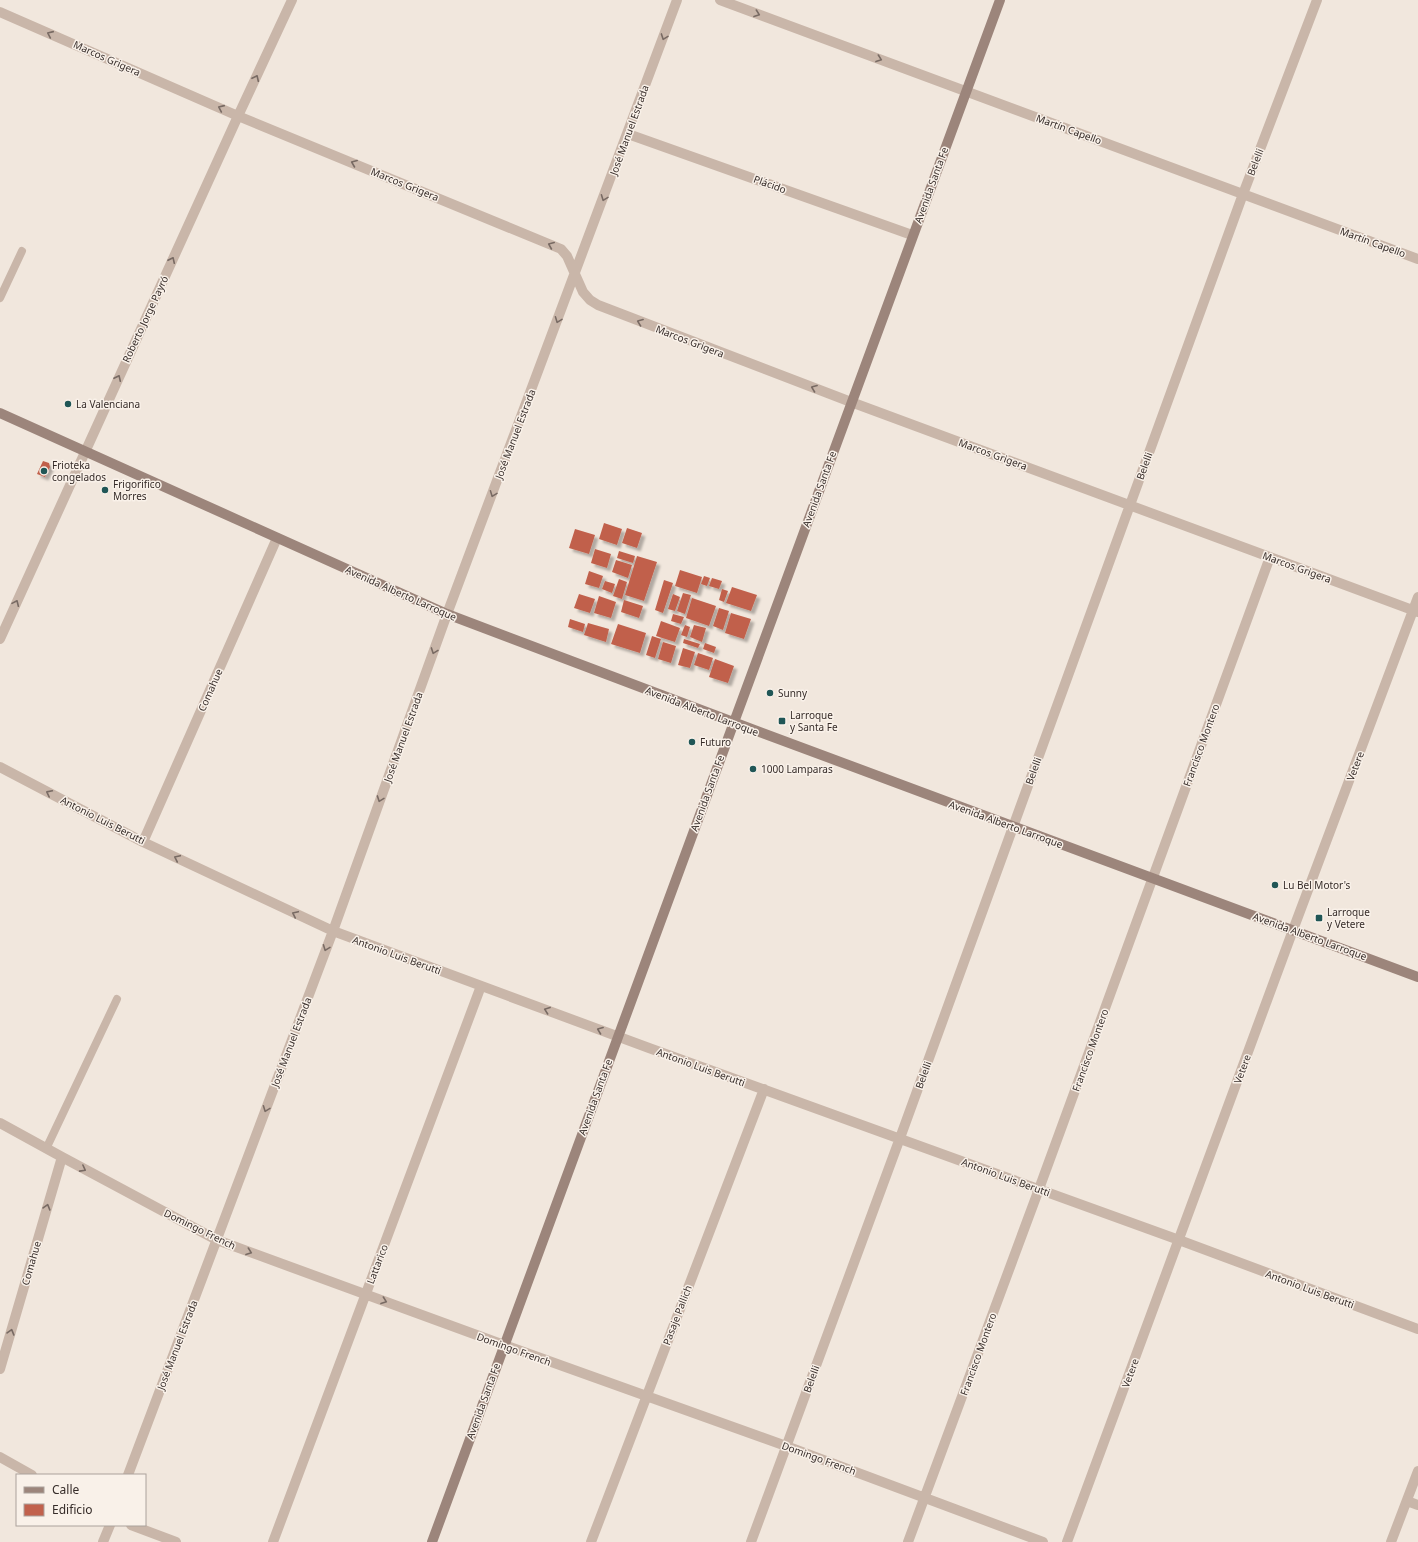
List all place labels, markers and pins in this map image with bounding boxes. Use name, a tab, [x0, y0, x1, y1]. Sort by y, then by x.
place label: La Valenciana	[76, 397, 140, 411]
marker: La Valenciana	[63, 399, 73, 409]
place label: Frioteka congelados	[52, 458, 106, 484]
marker: Frioteka congelados	[39, 466, 49, 476]
place label: Frigorifico Morres	[113, 477, 161, 503]
marker: Frigorifico Morres	[100, 485, 110, 495]
place label: Sunny	[778, 686, 808, 700]
marker: Sunny	[765, 688, 775, 698]
place label: Larroque y Santa Fe	[790, 708, 838, 734]
marker: Larroque y Santa Fe	[777, 716, 787, 726]
place label: Futuro	[700, 735, 731, 749]
marker: Futuro	[687, 737, 697, 747]
place label: 1000 Lamparas	[761, 762, 833, 776]
marker: 1000 Lamparas	[748, 764, 758, 774]
place label: Lu Bel Motor's	[1283, 878, 1351, 892]
marker: Lu Bel Motor's	[1270, 880, 1280, 890]
place label: Larroque y Vetere	[1327, 905, 1370, 931]
marker: Larroque y Vetere	[1314, 913, 1324, 923]

